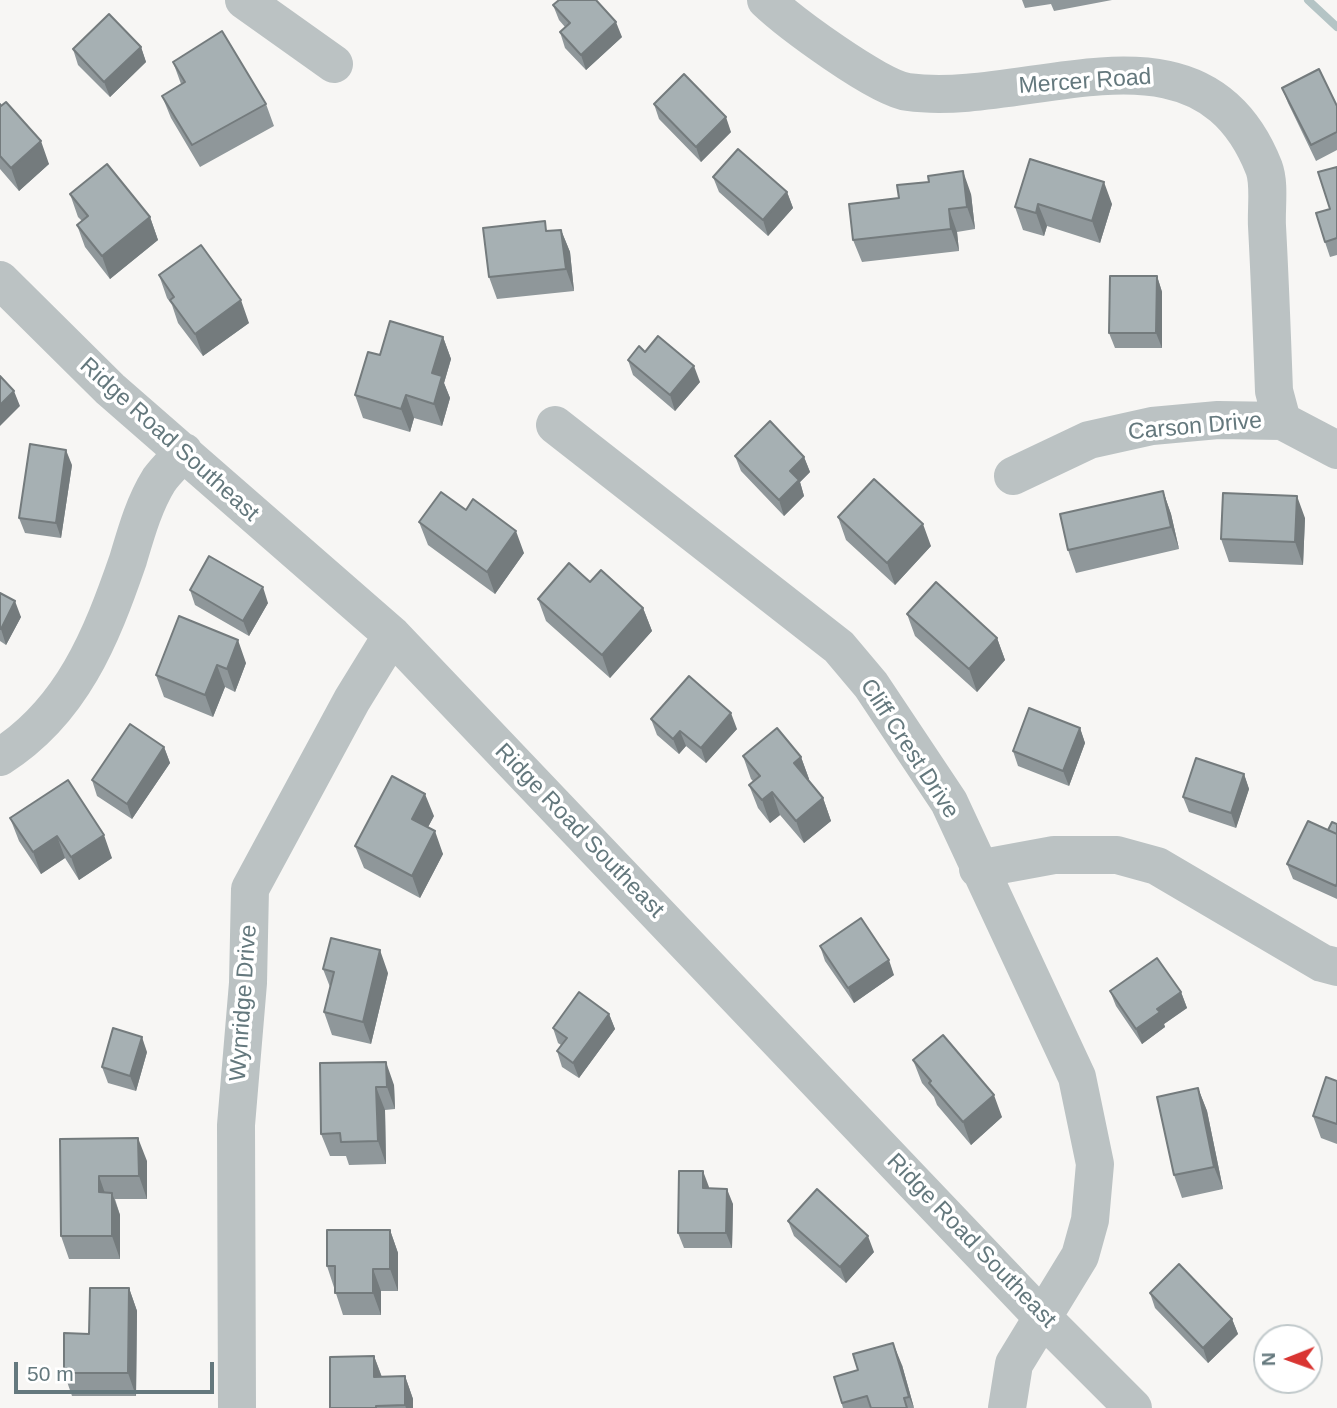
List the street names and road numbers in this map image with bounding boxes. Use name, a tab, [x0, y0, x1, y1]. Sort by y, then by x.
street label: Mercer Road	[1018, 64, 1152, 100]
street label: Ridge Road Southeast	[74, 352, 264, 528]
street label: Carson Drive	[1127, 407, 1263, 447]
street label: Cliff Crest Drive	[854, 674, 964, 824]
street label: Ridge Road Southeast	[489, 738, 669, 924]
street label: Wynridge Drive	[225, 924, 263, 1082]
street label: Ridge Road Southeast	[881, 1148, 1061, 1334]

